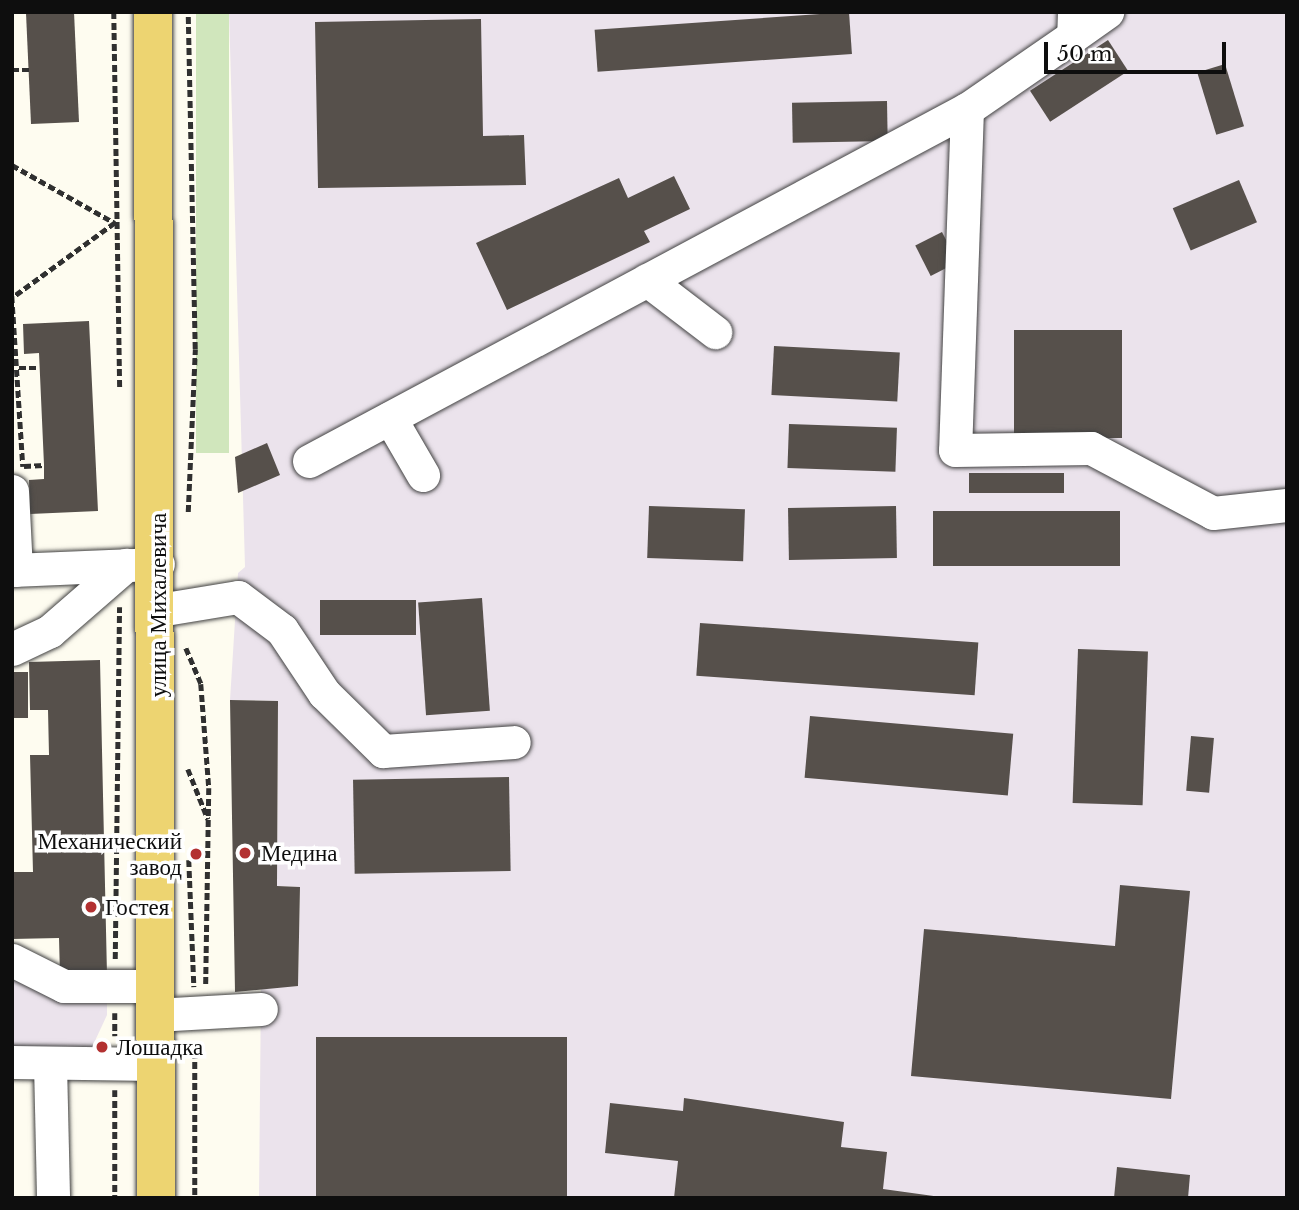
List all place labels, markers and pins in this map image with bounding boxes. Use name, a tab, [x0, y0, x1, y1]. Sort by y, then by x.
place label: Механический завод	[38, 827, 182, 881]
place label: Медина	[261, 839, 338, 867]
marker: Медина	[235, 843, 255, 863]
marker: Механический завод	[188, 846, 204, 862]
place label: Гостея	[105, 893, 169, 921]
marker: Гостея	[83, 899, 99, 915]
place label: Лошадка	[116, 1033, 203, 1061]
marker: Лошадка	[94, 1039, 110, 1055]

